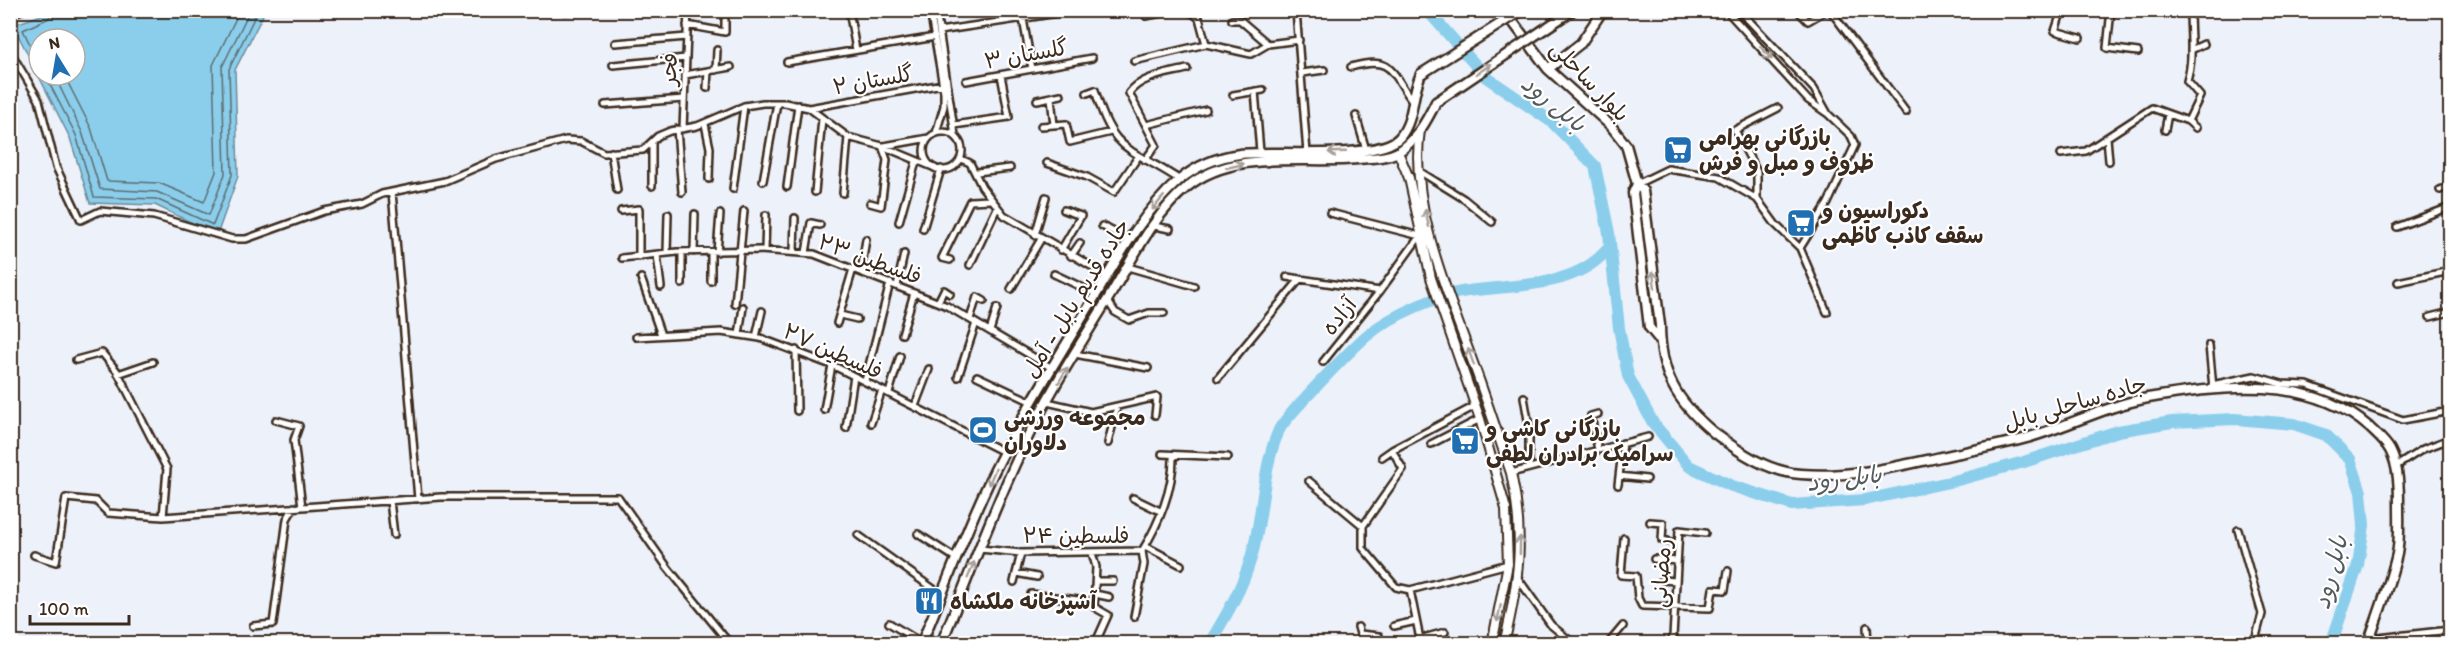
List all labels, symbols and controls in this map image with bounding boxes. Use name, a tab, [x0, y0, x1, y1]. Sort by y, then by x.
north arrow	[27, 27, 87, 87]
text: N	[47, 32, 61, 53]
street label: گلستان ۳	[982, 33, 1070, 75]
street label: بلوار ساحلی	[1544, 35, 1635, 128]
one-way arrow	[1759, 45, 1773, 60]
street label: فجر	[655, 52, 683, 88]
street label: گلستان ۲	[831, 60, 915, 100]
one-way arrow	[1476, 63, 1492, 75]
water label: بابل رود	[1515, 68, 1593, 139]
place label: بازرگانی بهرامی ظروف و مبل و فرش	[1699, 124, 1874, 176]
supermarket icon: بازرگانی بهرامی ظروف و مبل و فرش	[1662, 134, 1694, 166]
one-way arrow	[1328, 146, 1348, 157]
one-way arrow	[1226, 159, 1245, 171]
one-way arrow	[1152, 195, 1165, 211]
place label: دکوراسیون و سقف کاذب کاظمی	[1820, 197, 1984, 250]
supermarket icon: دکوراسیون و سقف کاذب کاظمی	[1785, 207, 1817, 239]
one-way arrow	[1421, 209, 1432, 228]
street label: جاده قدیم بابل - آمل	[1016, 214, 1138, 384]
street label: فلسطین ۲۳	[814, 228, 926, 290]
one-way arrow	[1649, 271, 1660, 291]
street label: آزاده	[1316, 290, 1363, 340]
street label: فلسطین ۲۷	[779, 317, 887, 385]
one-way arrow	[1465, 348, 1476, 367]
one-way arrow	[1057, 367, 1069, 384]
street label: جاده ساحلی بابل	[2000, 370, 2150, 437]
place label: مجموعه ورزشی دلاوران	[1004, 404, 1146, 458]
sports icon: مجموعه ورزشی دلاوران	[967, 414, 999, 446]
place label: بازرگانی کاشی و سرامیک برادران لطفی	[1484, 415, 1673, 468]
supermarket icon: بازرگانی کاشی و سرامیک برادران لطفی	[1449, 425, 1481, 457]
water label: بابل رود	[1805, 459, 1884, 498]
one-way arrow	[986, 467, 997, 486]
street label: فلسطین ۲۴	[1022, 522, 1130, 549]
water label: بابل رود	[2306, 531, 2355, 612]
one-way arrow	[1514, 535, 1526, 555]
street label: رمضانی	[1645, 537, 1678, 609]
one-way arrow	[966, 561, 977, 580]
restaurant icon: آشپزخانه ملکشاه	[913, 585, 945, 617]
scale bar	[30, 588, 129, 626]
place label: آشپزخانه ملکشاه	[950, 588, 1097, 616]
text: 100 m	[39, 598, 89, 620]
one-way arrow	[1493, 603, 1505, 622]

